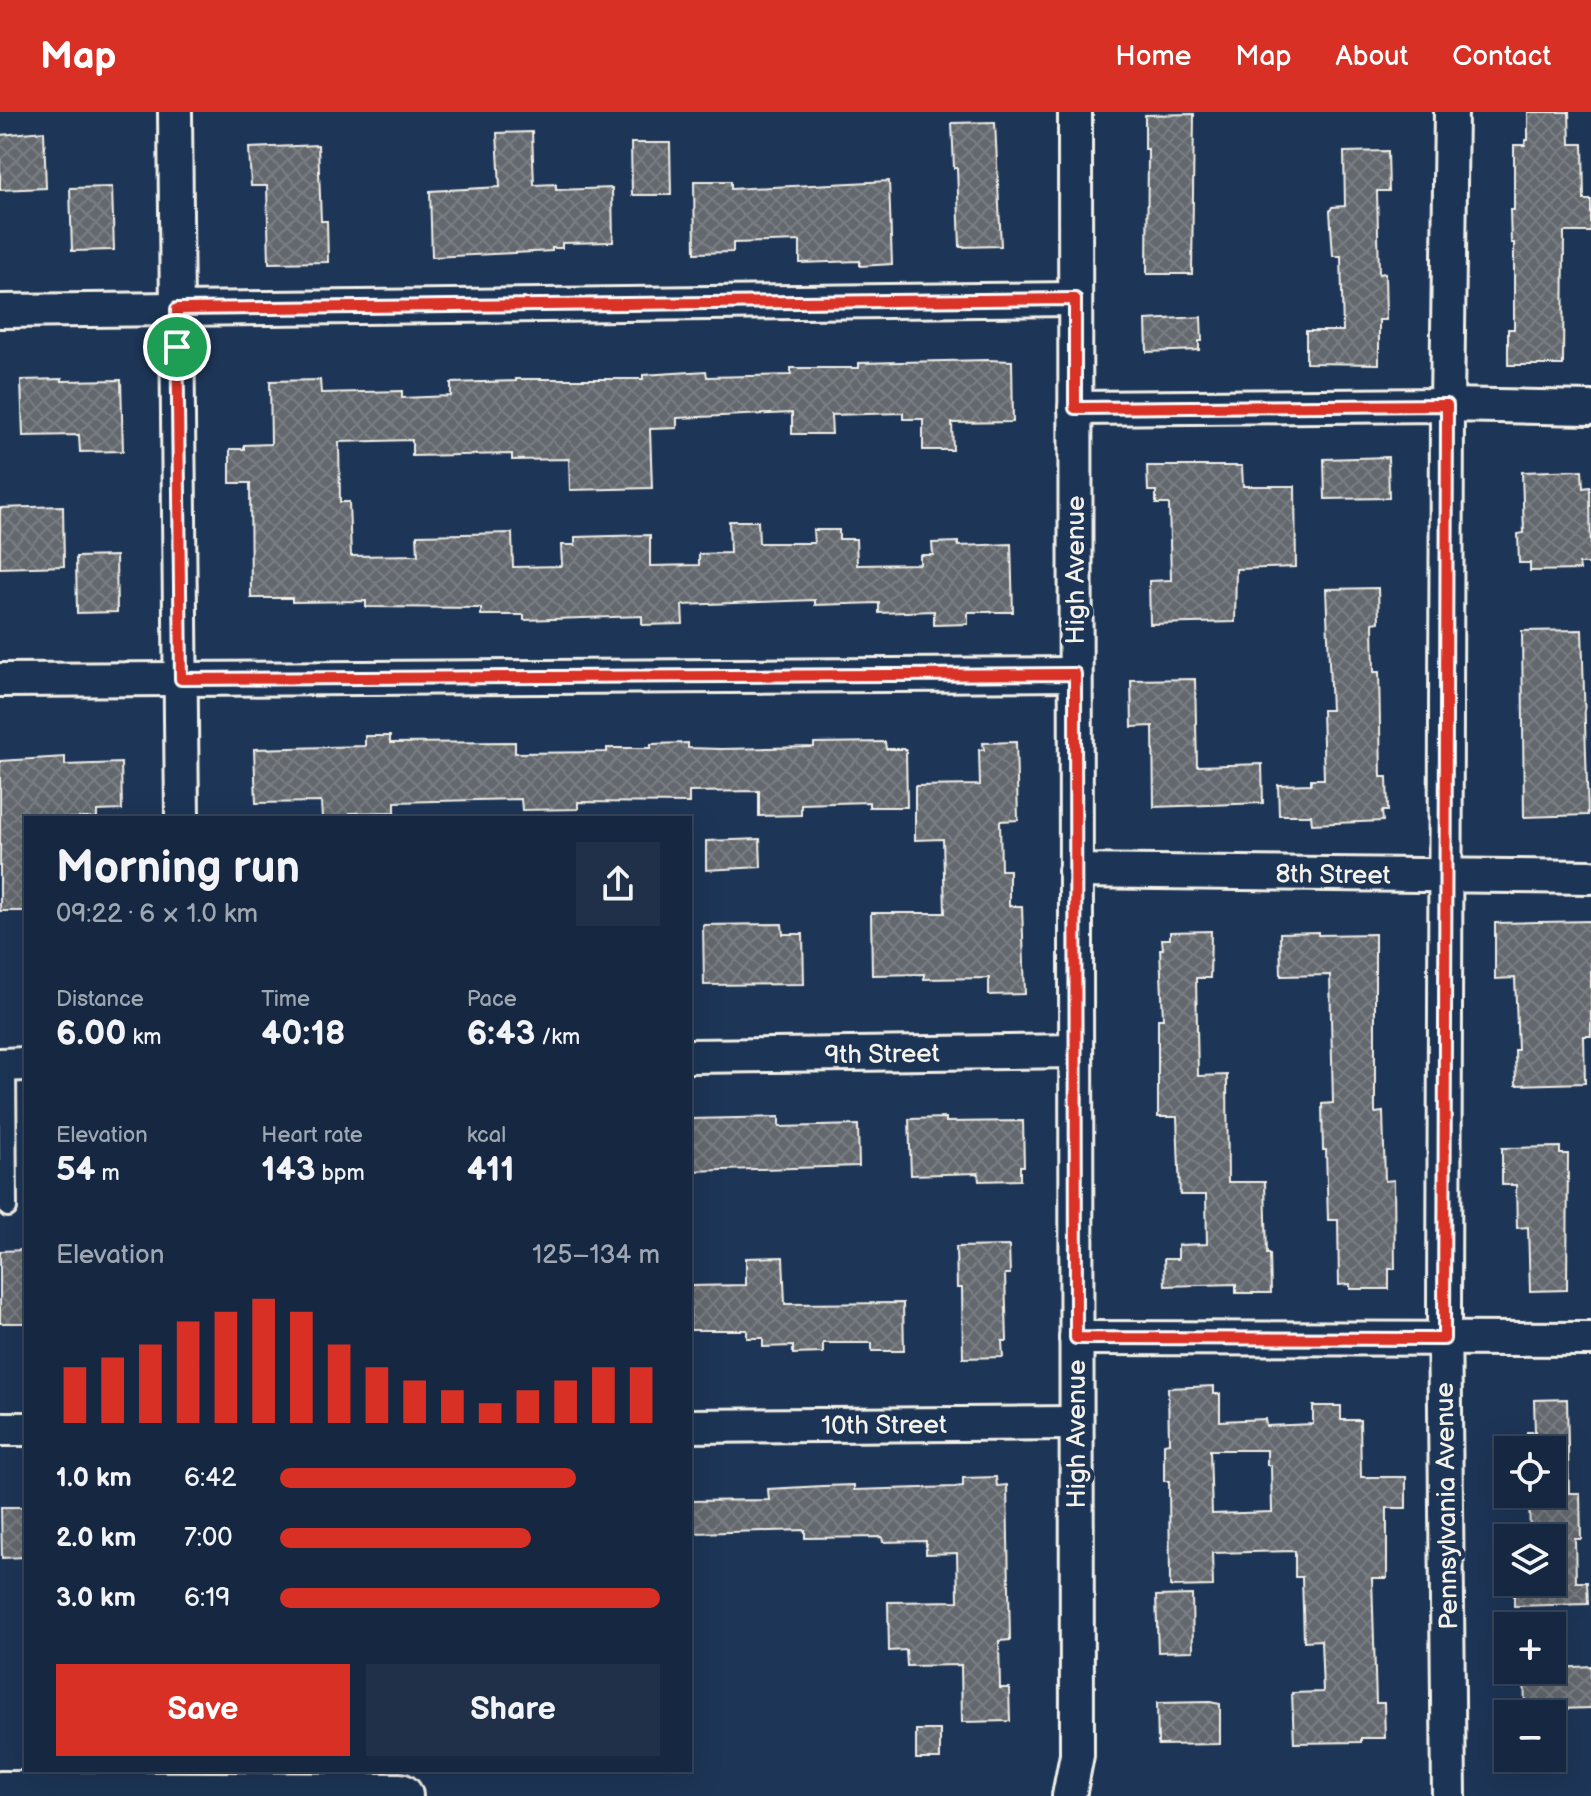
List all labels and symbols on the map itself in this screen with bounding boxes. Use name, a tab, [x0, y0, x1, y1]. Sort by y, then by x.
pin	[143, 313, 211, 381]
street label: High Avenue	[1061, 496, 1092, 644]
street label: 8th Street	[1275, 859, 1391, 892]
street label: 9th Street	[824, 1039, 940, 1071]
street label: High Avenue	[1062, 1360, 1093, 1508]
street label: Pennsylvania Avenue	[1430, 1382, 1465, 1630]
street label: 10th Street	[821, 1410, 947, 1442]

